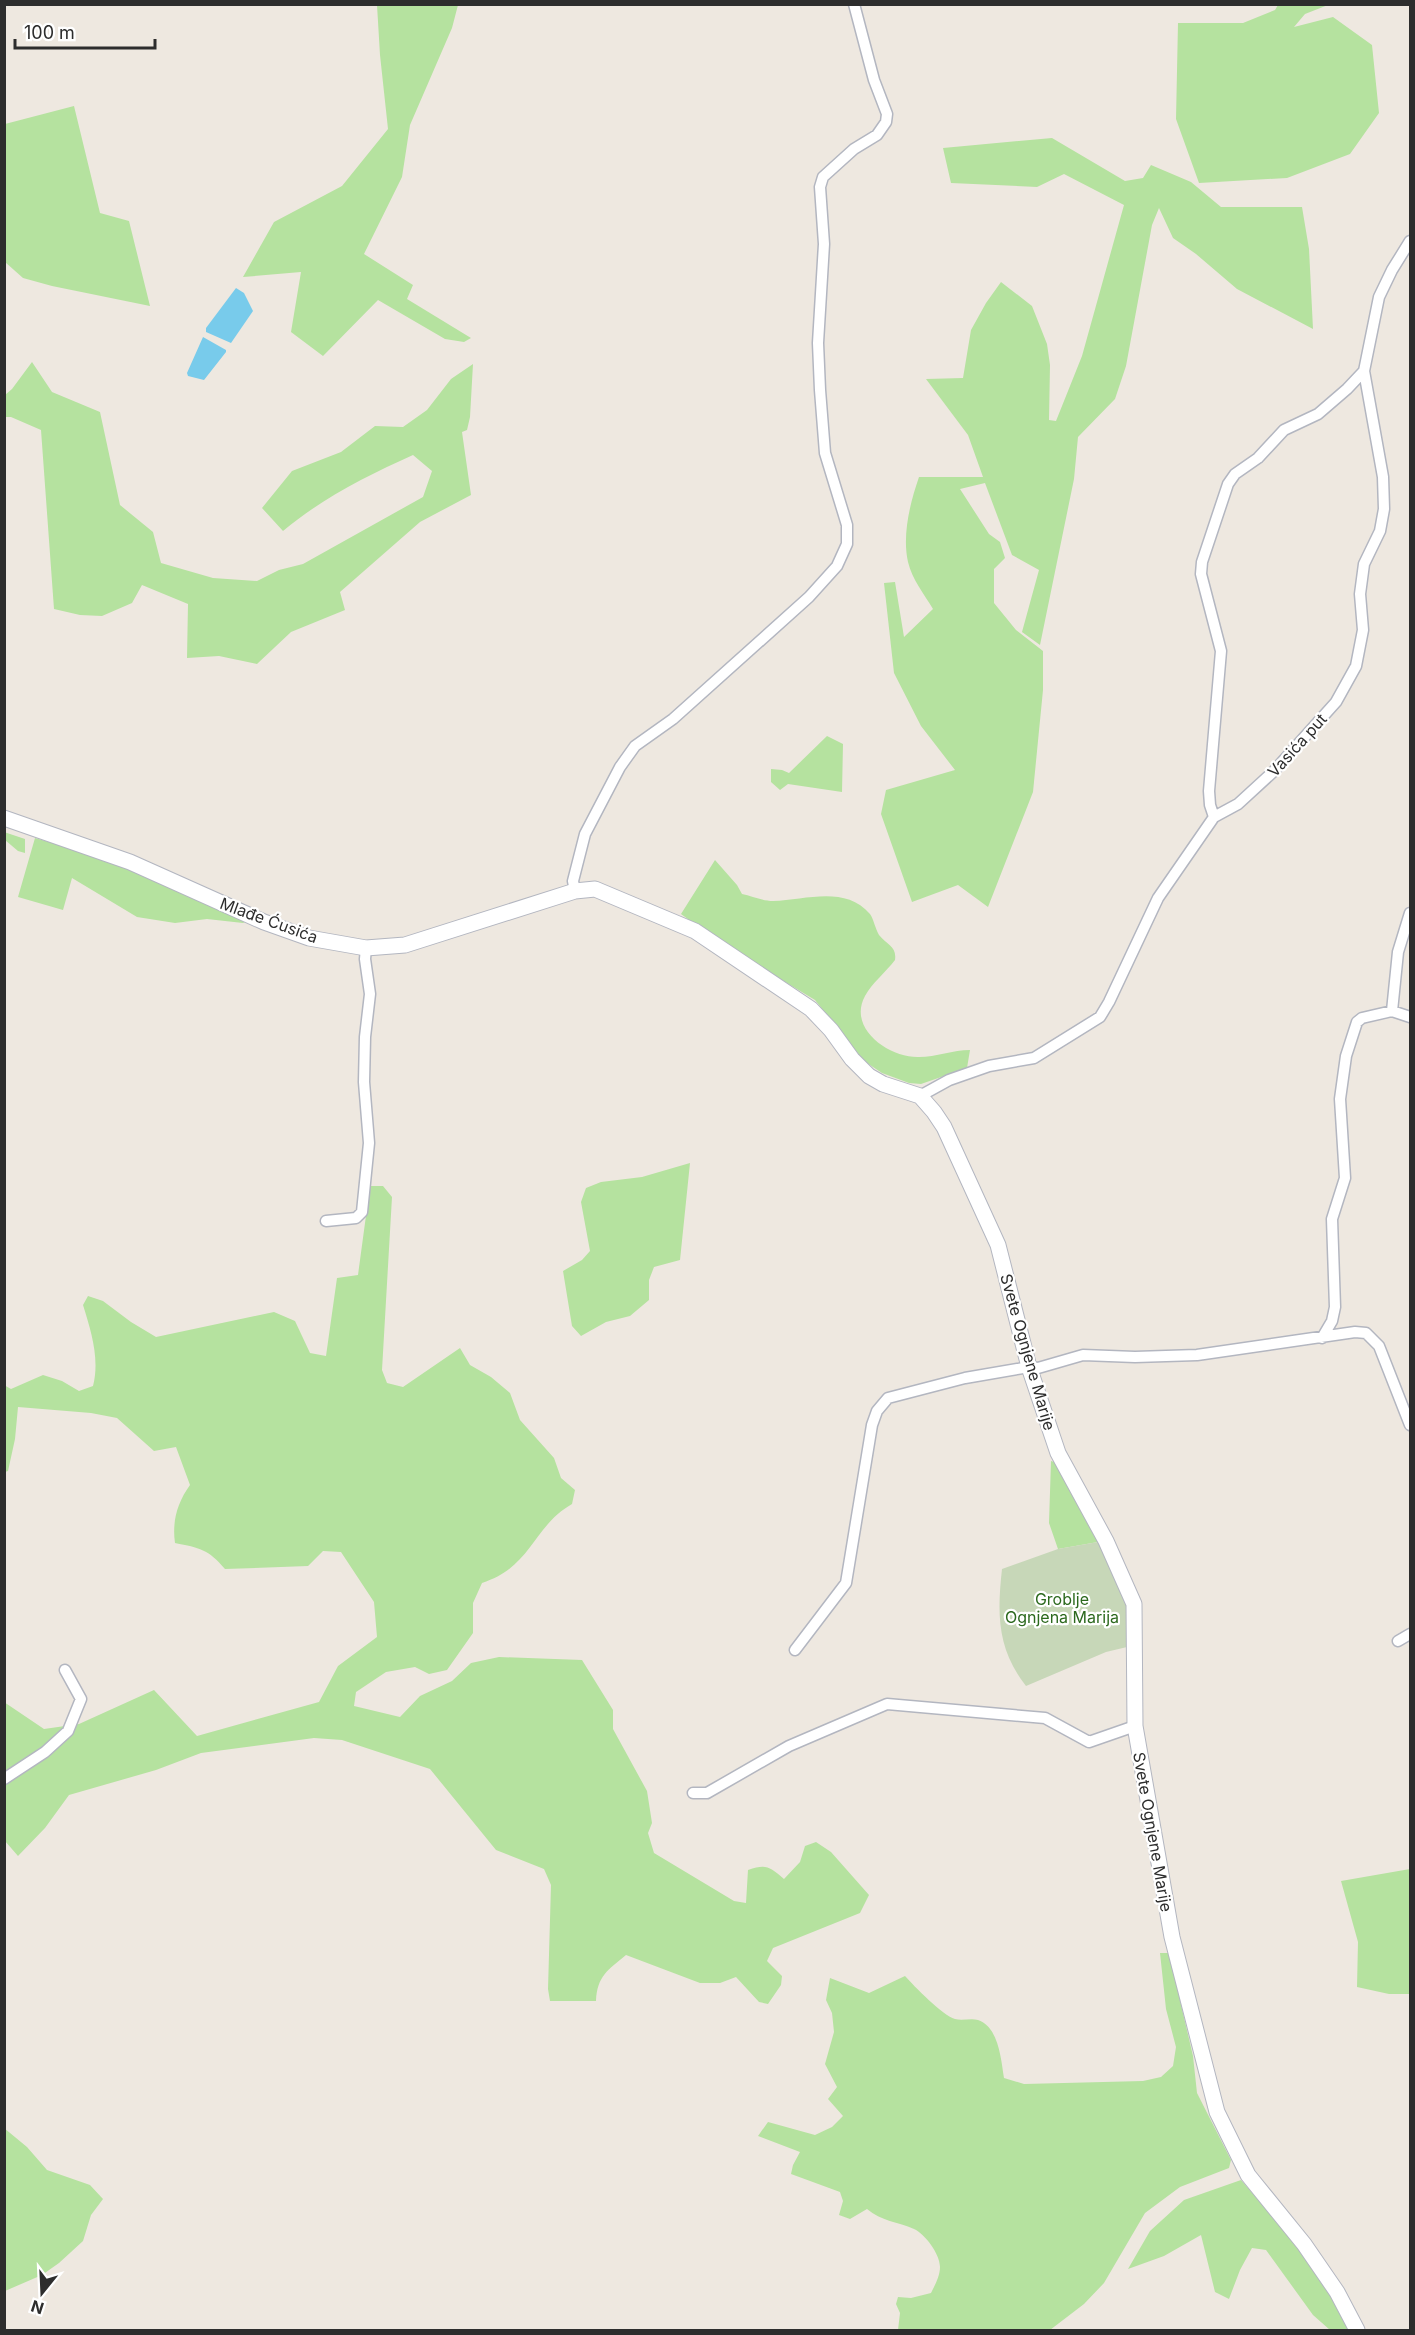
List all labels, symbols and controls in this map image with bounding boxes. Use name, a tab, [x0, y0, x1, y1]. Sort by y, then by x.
scale bar	[15, 12, 154, 50]
text: 100 m	[24, 22, 75, 43]
street label: Vasića put	[1263, 709, 1331, 781]
street label: Mlađe Ćusića	[217, 893, 321, 947]
street label: Svete Ognjene Marije	[996, 1271, 1060, 1433]
park label: Groblje Ognjena Marija	[1005, 1589, 1119, 1627]
street label: Svete Ognjene Marije	[1129, 1751, 1177, 1913]
north arrow	[12, 2263, 72, 2323]
text: N	[28, 2296, 46, 2319]

